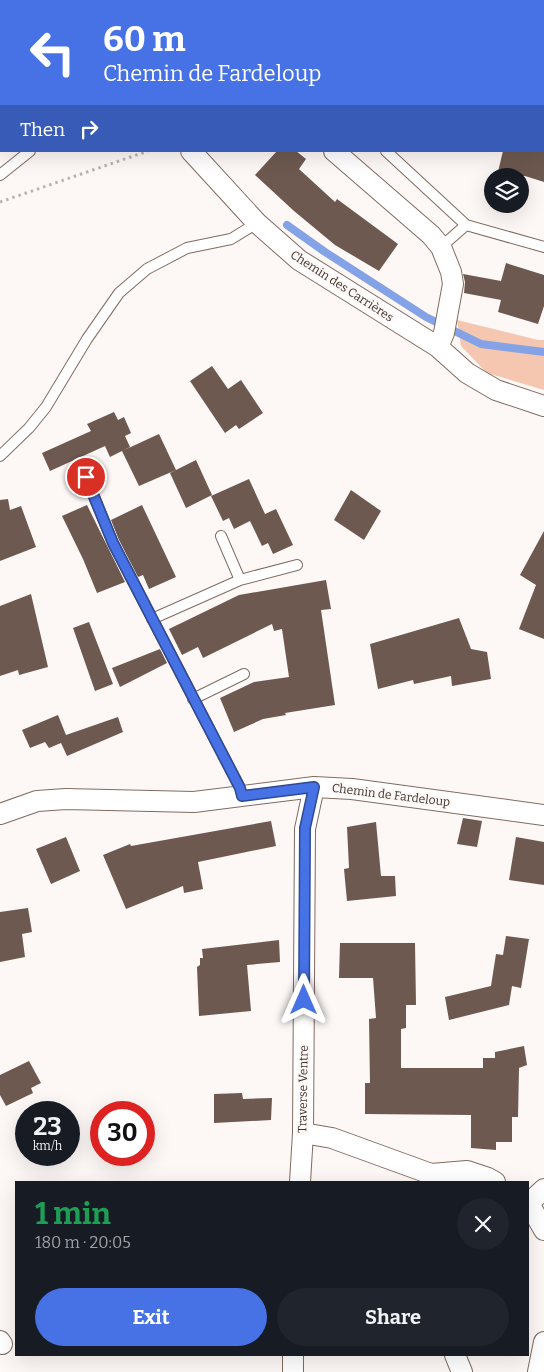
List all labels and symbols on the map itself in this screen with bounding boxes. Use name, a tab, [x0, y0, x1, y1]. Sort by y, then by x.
street label: Chemin des Carrières	[288, 247, 396, 325]
pin	[65, 456, 107, 498]
street label: Chemin de Fardeloup	[331, 781, 451, 809]
position arrow	[277, 973, 329, 1025]
street label: Traverse Ventre	[295, 1045, 311, 1133]
speed limit sign: 30	[90, 1101, 155, 1166]

